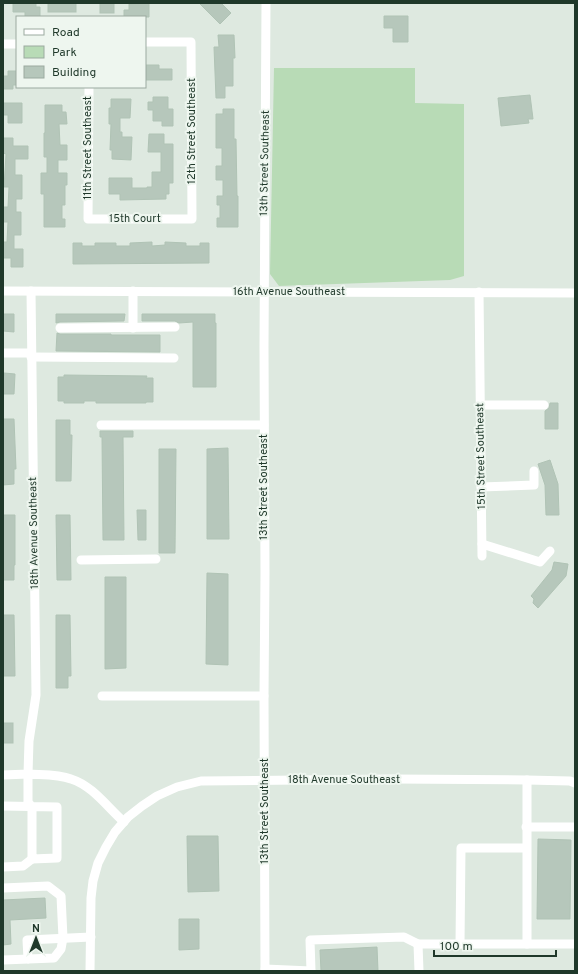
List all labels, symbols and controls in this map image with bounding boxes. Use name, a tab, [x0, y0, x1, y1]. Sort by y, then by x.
legend	[16, 16, 146, 88]
text: Road	[52, 25, 80, 41]
text: Park	[52, 45, 77, 61]
text: Building	[52, 65, 96, 81]
street label: 12th Street Southeast	[185, 78, 199, 184]
street label: 11th Street Southeast	[81, 96, 95, 200]
street label: 13th Street Southeast	[257, 110, 273, 216]
street label: 15th Court	[109, 212, 161, 226]
street label: 16th Avenue Southeast	[233, 285, 345, 299]
street label: 15th Street Southeast	[473, 403, 489, 509]
street label: 13th Street Southeast	[257, 434, 271, 540]
street label: 18th Avenue Southeast	[26, 477, 42, 589]
street label: 13th Street Southeast	[258, 758, 272, 864]
street label: 18th Avenue Southeast	[288, 773, 400, 787]
north arrow	[16, 918, 56, 958]
text: N	[32, 922, 40, 936]
scale bar	[434, 932, 556, 958]
text: 100 m	[440, 939, 473, 955]

